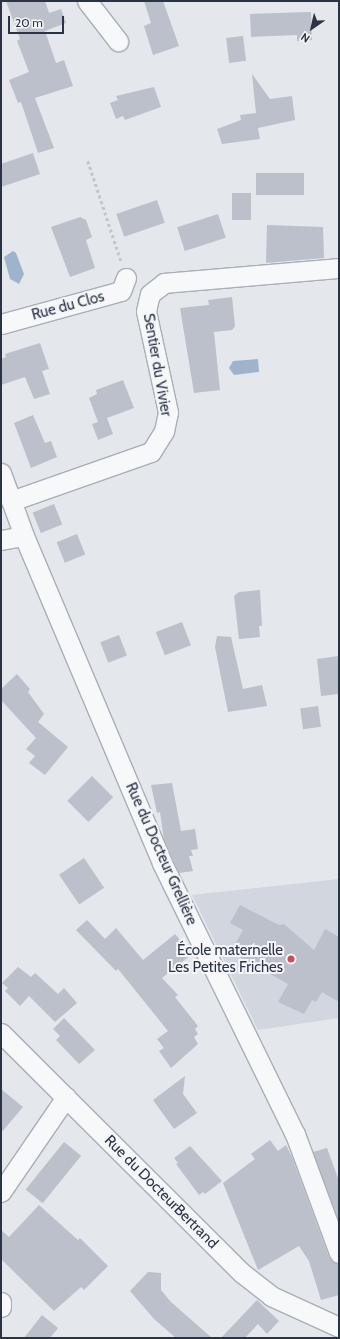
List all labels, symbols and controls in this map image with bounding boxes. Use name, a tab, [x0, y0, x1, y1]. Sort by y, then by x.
scale bar	[10, 8, 66, 34]
north arrow	[292, 8, 332, 48]
text: 20 m	[15, 15, 43, 30]
text: N	[298, 30, 312, 46]
street label: Rue du Clos	[30, 288, 106, 324]
street label: Sentier du Vivier	[139, 312, 175, 418]
street label: Rue du Docteur Grellière	[121, 780, 201, 928]
place label: École maternelle Les Petites Friches	[168, 941, 283, 976]
marker: École maternelle Les Petites Friches	[286, 954, 296, 964]
street label: Rue du DocteurBertrand	[100, 1131, 222, 1253]

